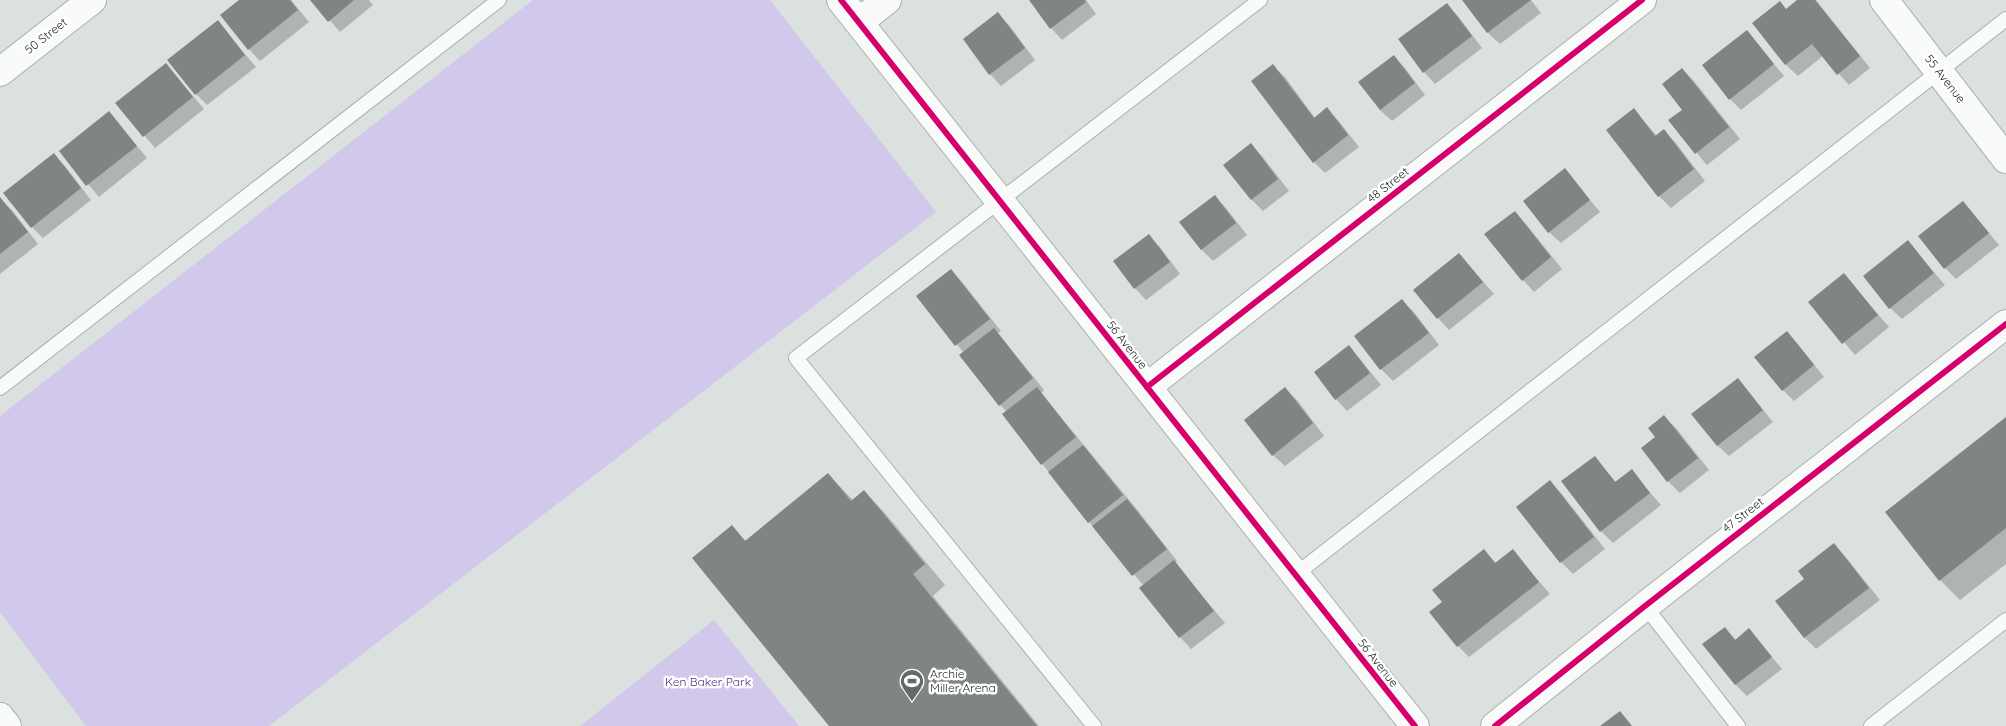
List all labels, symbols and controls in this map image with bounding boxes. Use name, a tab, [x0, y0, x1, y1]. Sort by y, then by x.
street label: 50 Street	[21, 14, 70, 57]
street label: 55 Avenue	[1922, 51, 1969, 106]
street label: 48 Street	[1364, 164, 1412, 206]
street label: 56 Avenue	[1104, 317, 1151, 372]
street label: 47 Street	[1719, 494, 1766, 535]
street label: 56 Avenue	[1355, 635, 1402, 690]
place label: Archie Miller Arena	[930, 666, 996, 695]
sports icon: Archie Miller Arena	[899, 668, 925, 702]
park label: Ken Baker Park	[665, 674, 751, 689]

